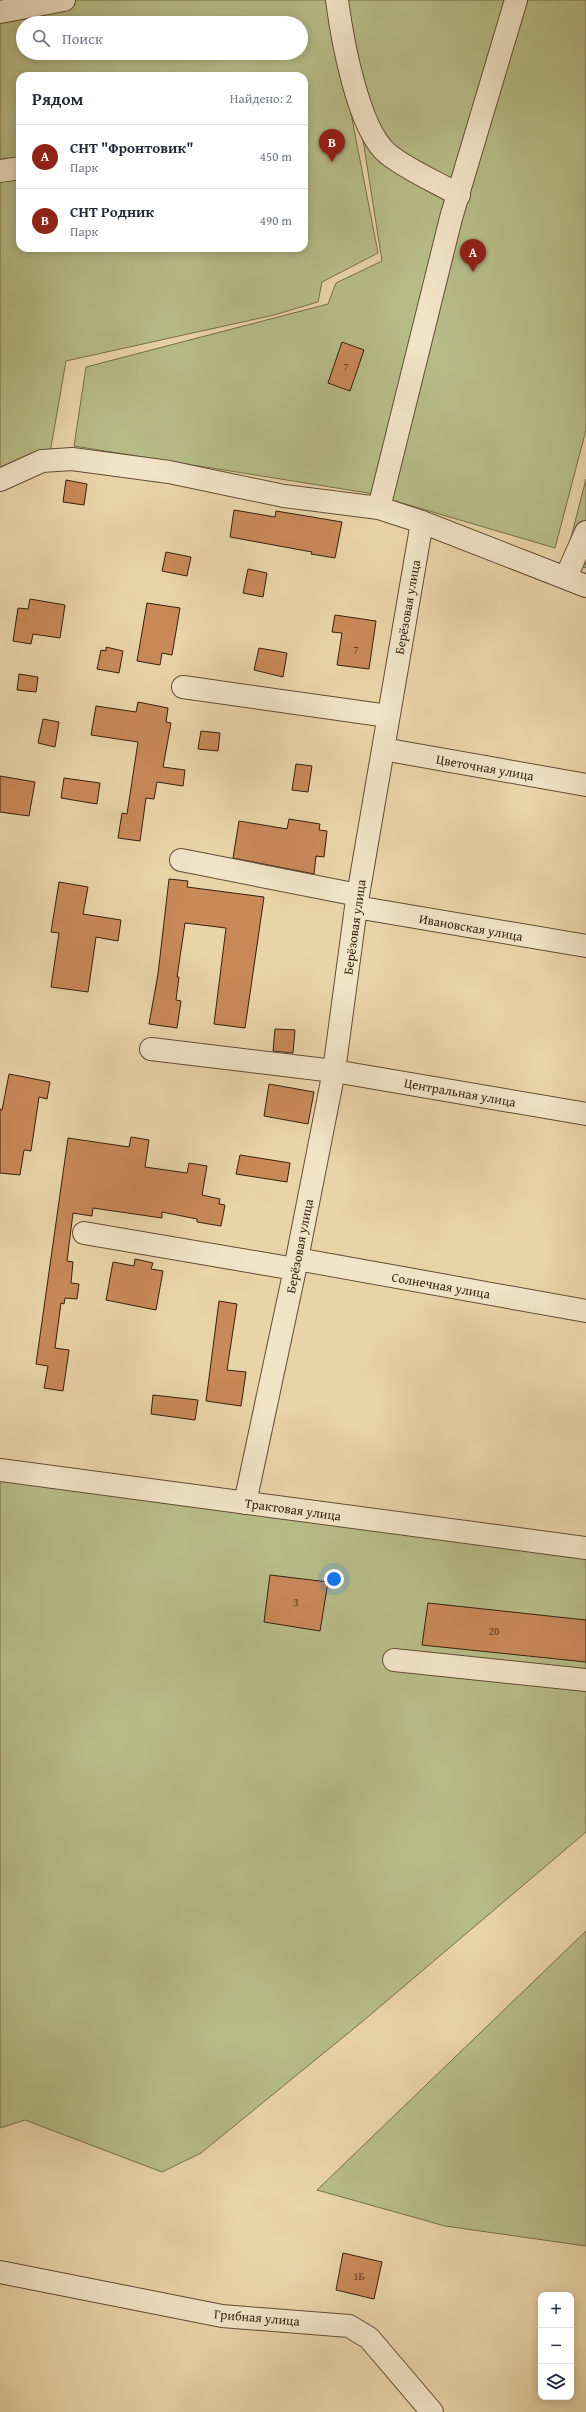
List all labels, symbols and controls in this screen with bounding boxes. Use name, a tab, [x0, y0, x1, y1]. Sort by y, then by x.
search box	[16, 16, 308, 60]
icon: search	[30, 27, 52, 49]
text: Поиск	[62, 28, 103, 49]
text: Рядом	[32, 86, 83, 111]
text: Найдено: 2	[230, 89, 292, 108]
pin: B	[319, 129, 345, 162]
text: СНТ "Фронтовик"	[70, 137, 193, 158]
text: A	[41, 147, 49, 166]
text: 450 m	[260, 147, 292, 166]
text: Парк	[70, 158, 98, 177]
text: СНТ Родник	[70, 201, 154, 222]
text: B	[41, 211, 49, 230]
text: 490 m	[260, 211, 292, 230]
text: Парк	[70, 222, 98, 241]
pin: A	[460, 239, 486, 272]
house number: 7	[343, 358, 349, 374]
street label: Берёзовая улица	[390, 557, 425, 656]
house number: 7	[353, 641, 359, 657]
street label: Цветочная улица	[435, 750, 536, 786]
street label: Берёзовая улица	[338, 877, 371, 976]
street label: Ивановская улица	[418, 909, 525, 946]
street label: Центральная улица	[403, 1073, 518, 1112]
street label: Берёзовая улица	[281, 1196, 318, 1295]
street label: Солнечная улица	[390, 1267, 492, 1304]
street label: Трактовая улица	[243, 1493, 343, 1526]
your location	[324, 1569, 344, 1589]
house number: 3	[293, 1594, 299, 1610]
house number: 20	[489, 1623, 499, 1639]
house number: 1Б	[353, 2268, 365, 2284]
map controls	[538, 2292, 574, 2400]
button: +	[538, 2292, 574, 2328]
street label: Грибная улица	[213, 2304, 301, 2331]
button: −	[538, 2328, 574, 2364]
button: layers	[538, 2364, 574, 2400]

